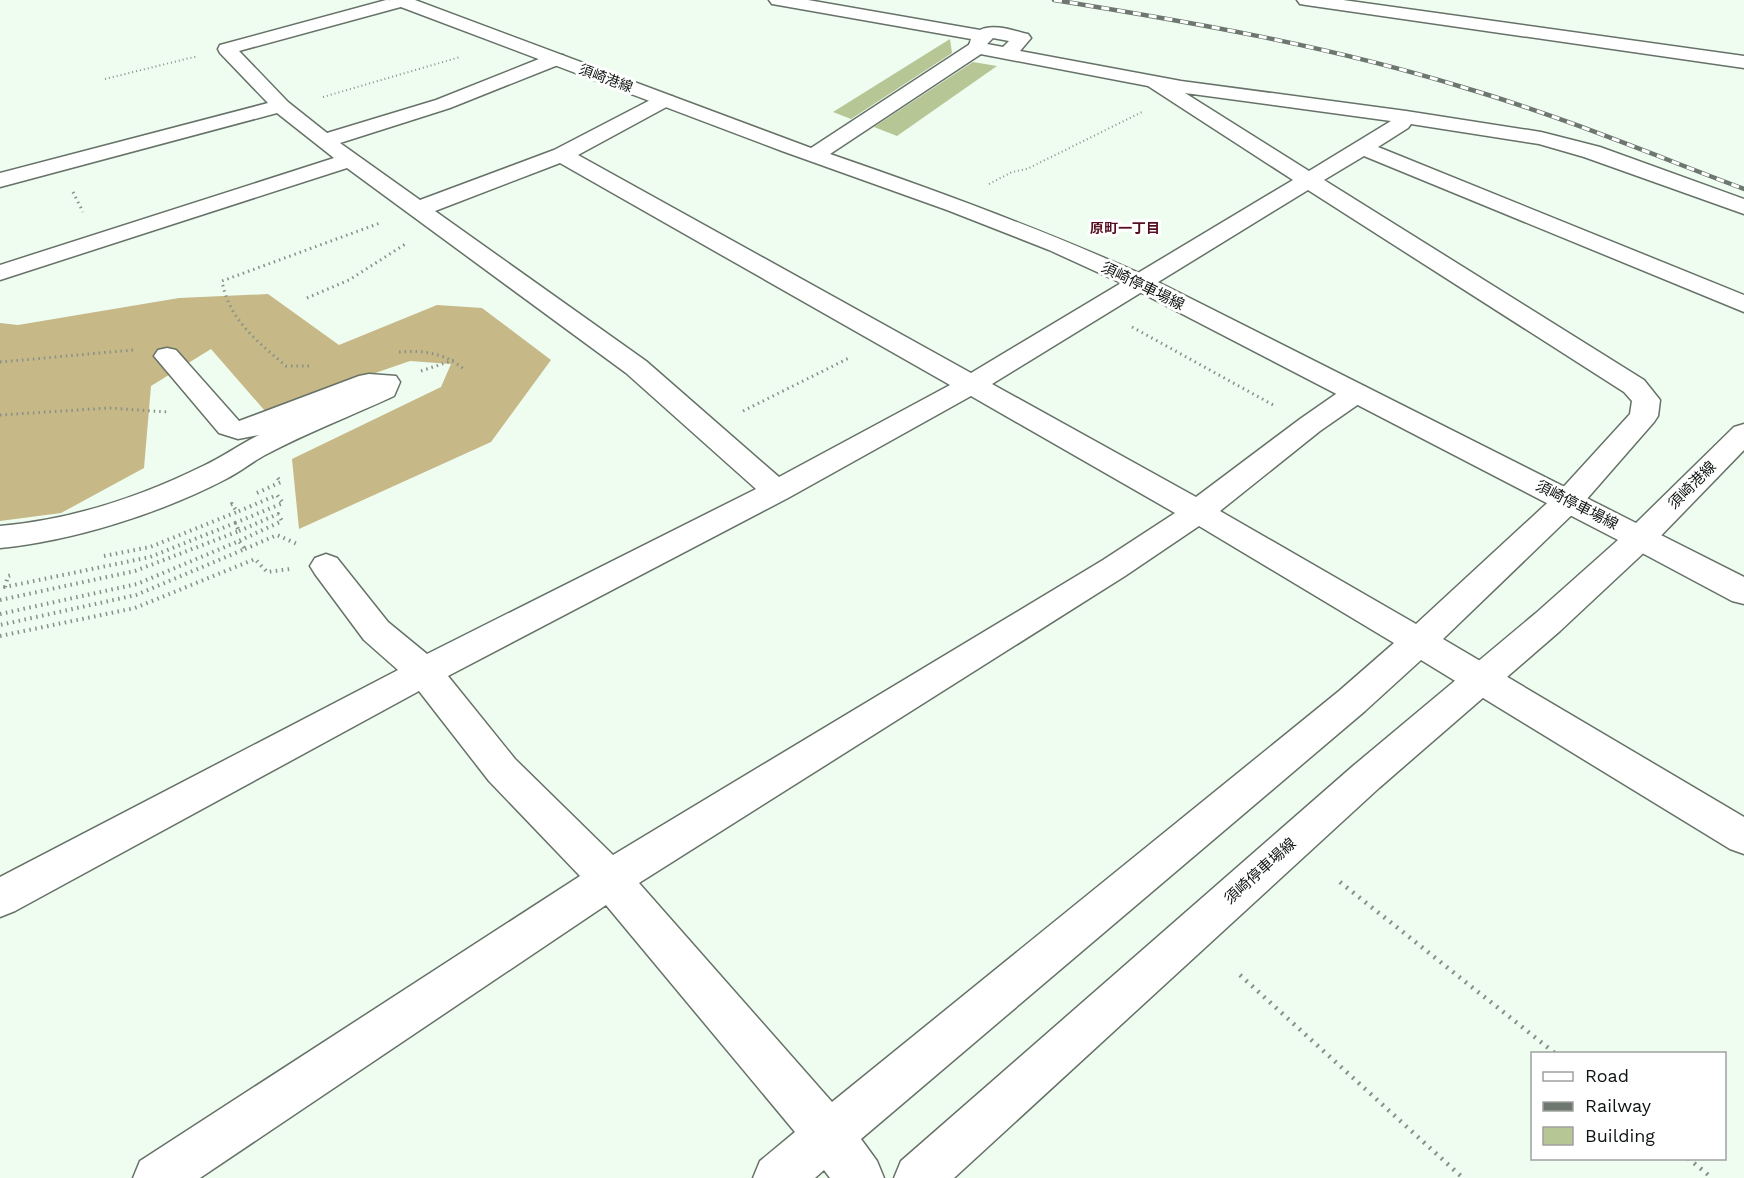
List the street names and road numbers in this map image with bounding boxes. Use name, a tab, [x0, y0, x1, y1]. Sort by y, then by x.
street label: 須崎港線	[577, 61, 635, 95]
street label: 須崎停車場線	[1099, 258, 1187, 314]
street label: 須崎港線	[1664, 457, 1720, 513]
street label: 須崎停車場線	[1533, 477, 1621, 533]
street label: 須崎停車場線	[1221, 834, 1299, 908]

